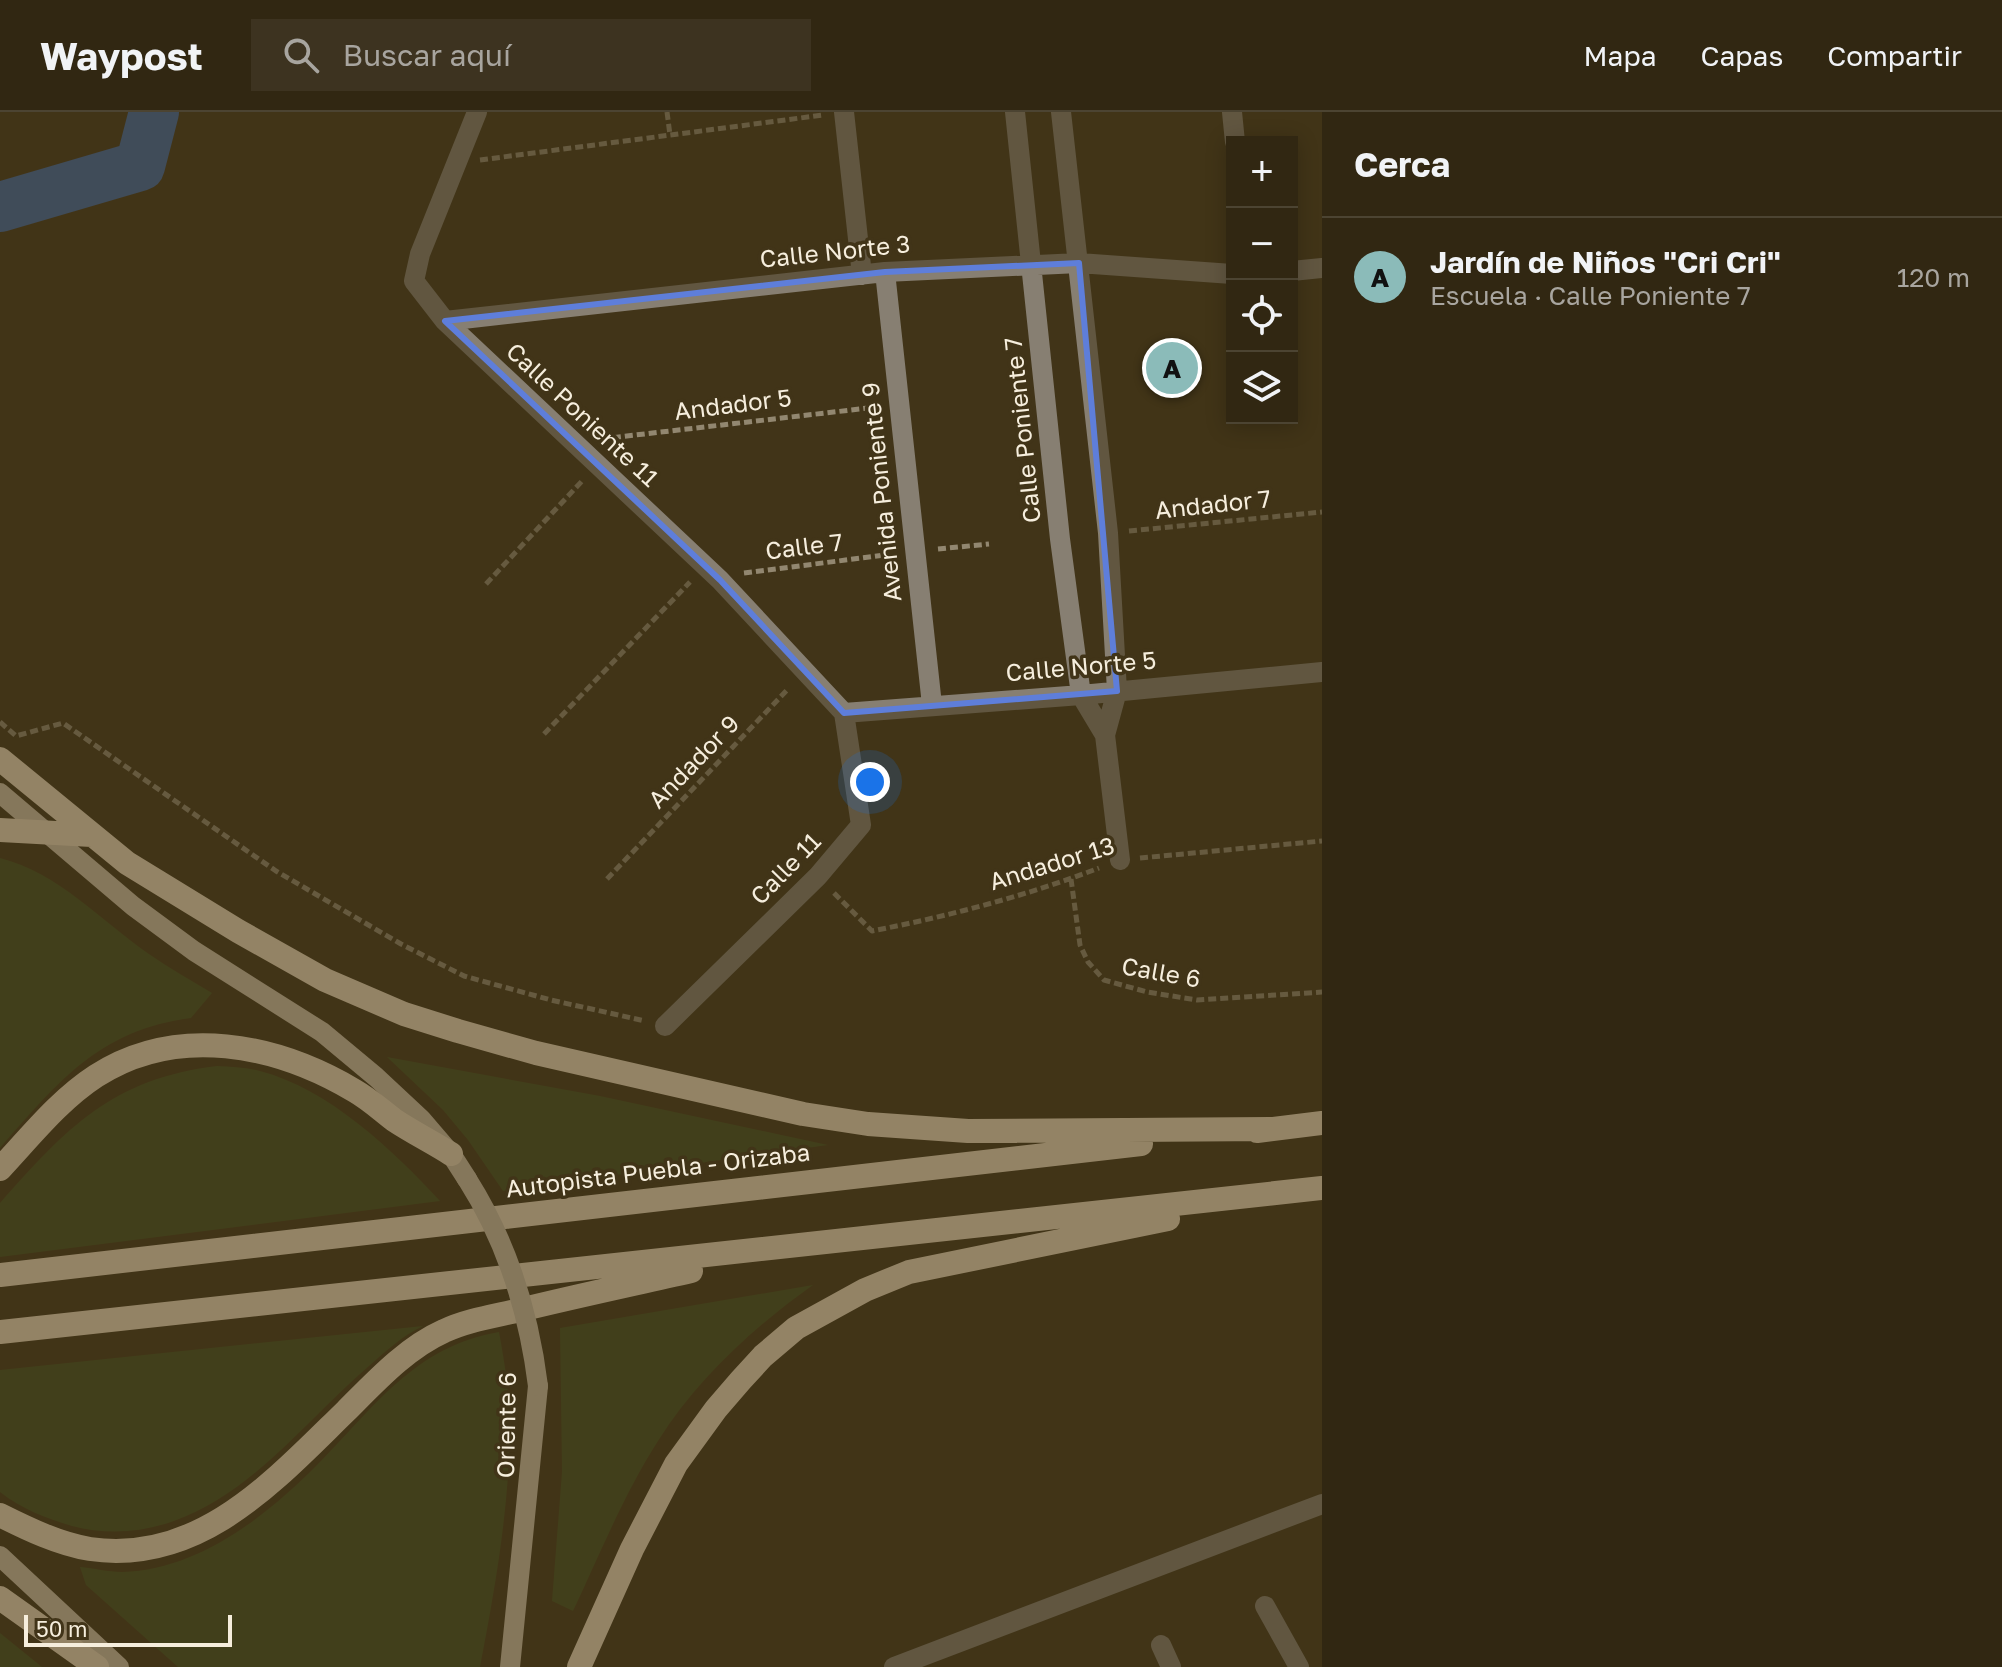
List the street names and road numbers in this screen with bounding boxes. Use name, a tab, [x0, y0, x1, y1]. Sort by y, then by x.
street label: Calle Norte 3	[758, 228, 911, 273]
street label: Calle Poniente 11	[501, 336, 665, 492]
street label: Calle Poniente 7	[997, 336, 1046, 524]
street label: Avenida Poniente 9	[855, 381, 906, 603]
street label: Andador 5	[673, 382, 793, 425]
street label: Andador 7	[1153, 483, 1272, 524]
street label: Calle 7	[764, 526, 844, 565]
street label: Calle Norte 5	[1004, 644, 1157, 687]
street label: Andador 9	[641, 708, 744, 814]
street label: Calle 11	[744, 826, 826, 910]
street label: Andador 13	[985, 830, 1118, 895]
street label: Calle 6	[1120, 950, 1203, 993]
street label: Autopista Puebla - Orizaba	[504, 1136, 812, 1203]
street label: Oriente 6	[490, 1372, 521, 1478]

